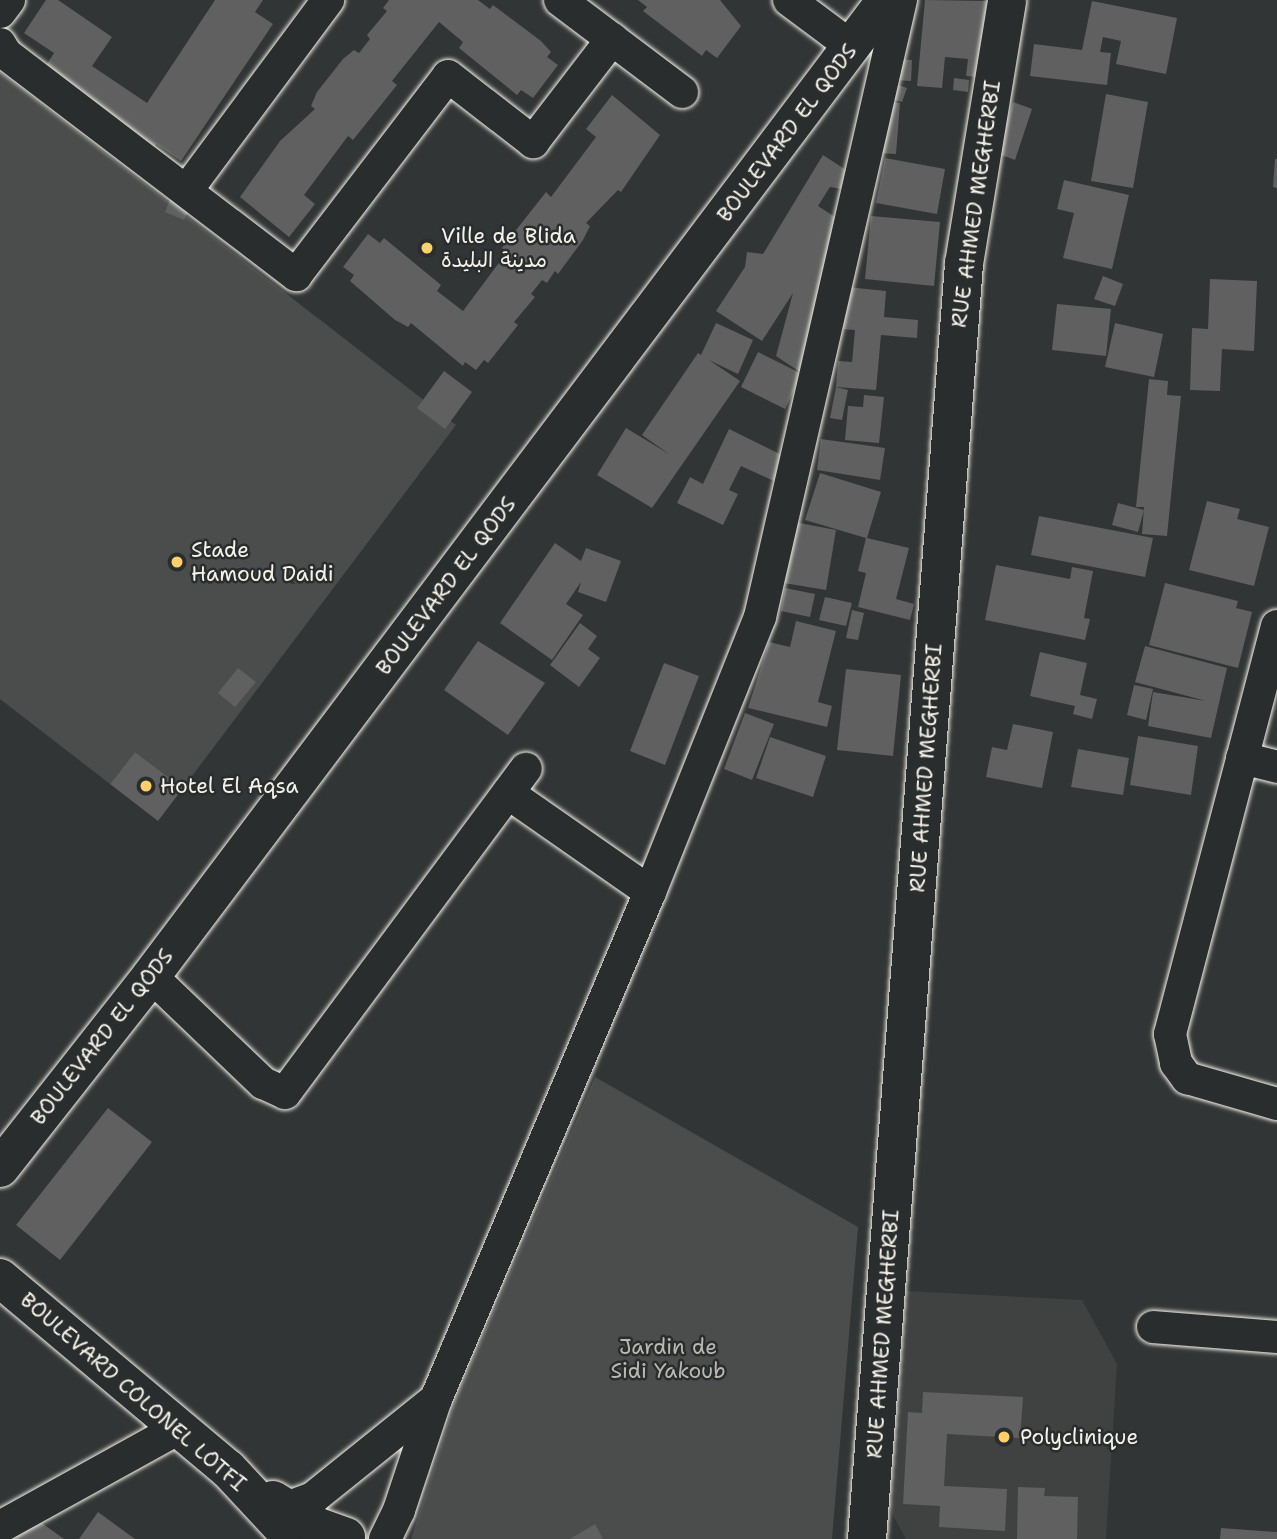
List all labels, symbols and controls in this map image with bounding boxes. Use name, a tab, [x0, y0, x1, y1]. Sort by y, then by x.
street label: BOULEVARD EL QODS	[712, 39, 862, 227]
street label: RUE AHMED MEGHERBI	[946, 79, 1006, 329]
place label: Ville de Blida مدينة البليدة	[441, 223, 576, 273]
marker: Ville de Blida مدينة البليدة	[419, 240, 435, 256]
street label: BOULEVARD EL QODS	[371, 492, 521, 680]
place label: Stade Hamoud Daidi	[191, 537, 334, 587]
marker: Stade Hamoud Daidi	[169, 554, 185, 570]
street label: RUE AHMED MEGHERBI	[905, 643, 947, 893]
place label: Hotel El Aqsa	[160, 773, 299, 799]
marker: Hotel El Aqsa	[138, 778, 154, 794]
street label: BOULEVARD EL QODS	[25, 944, 179, 1130]
street label: RUE AHMED MEGHERBI	[862, 1209, 904, 1459]
street label: BOULEVARD COLONEL LOTFI	[15, 1287, 251, 1497]
park label: Jardin de Sidi Yakoub	[610, 1334, 726, 1384]
place label: Polyclinique	[1020, 1424, 1138, 1450]
marker: Polyclinique	[994, 1427, 1014, 1447]

